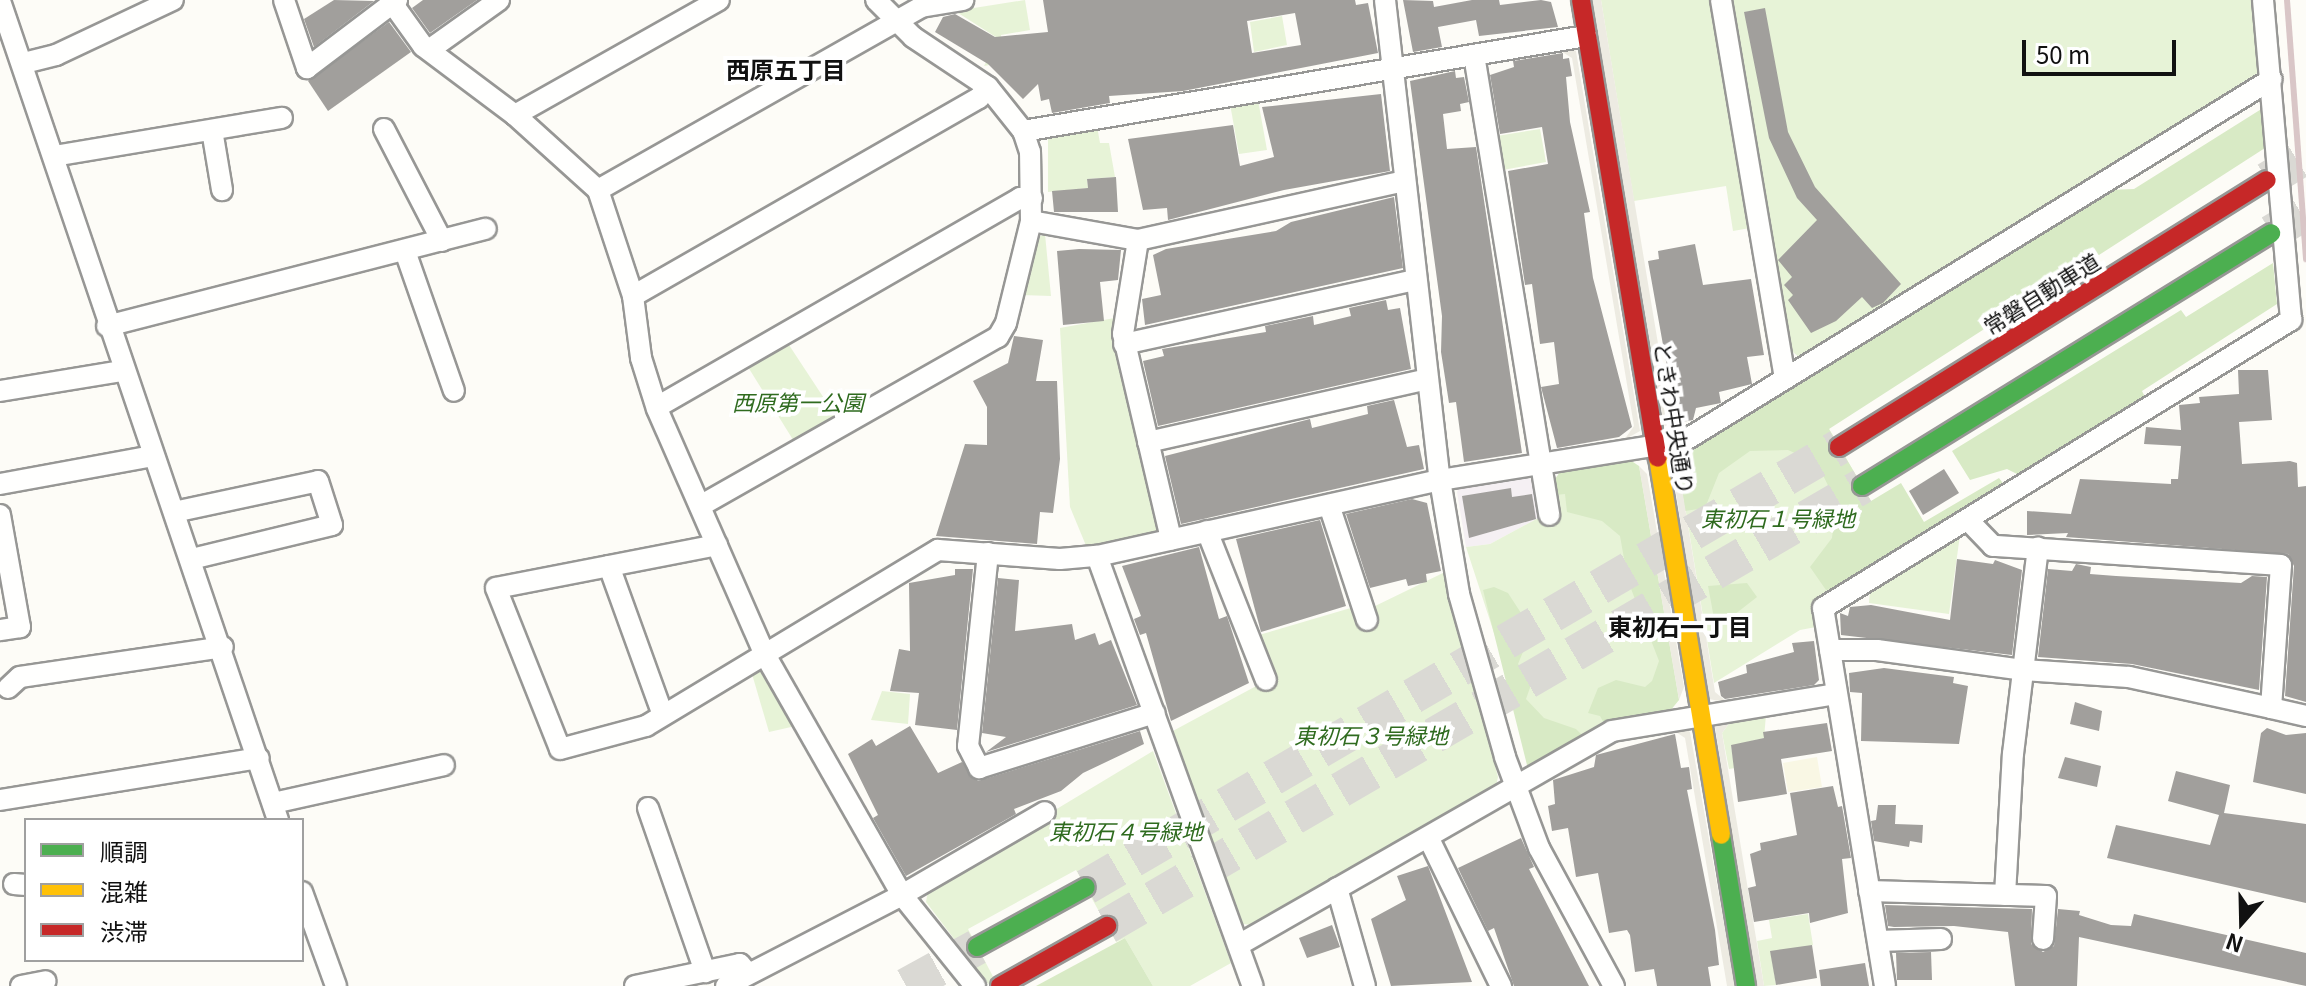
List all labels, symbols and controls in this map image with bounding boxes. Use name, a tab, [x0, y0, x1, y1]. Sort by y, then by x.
scale bar	[2026, 24, 2180, 74]
text: 50 m	[2036, 36, 2090, 71]
district label: 西原五丁目	[726, 55, 846, 83]
street label: 常磐自動車道	[1978, 247, 2104, 339]
street label: ときわ中央通り	[1650, 340, 1700, 496]
park label: 西原第一公園	[732, 389, 864, 415]
park label: 東初石１号緑地	[1701, 505, 1855, 531]
district label: 東初石一丁目	[1608, 612, 1752, 640]
park label: 東初石３号緑地	[1294, 722, 1448, 748]
legend	[24, 818, 304, 962]
park label: 東初石４号緑地	[1049, 818, 1203, 844]
text: 順調	[100, 833, 148, 868]
text: 混雑	[100, 873, 148, 908]
north arrow	[2202, 882, 2282, 962]
text: 渋滞	[100, 913, 148, 948]
text: N	[2221, 927, 2247, 962]

